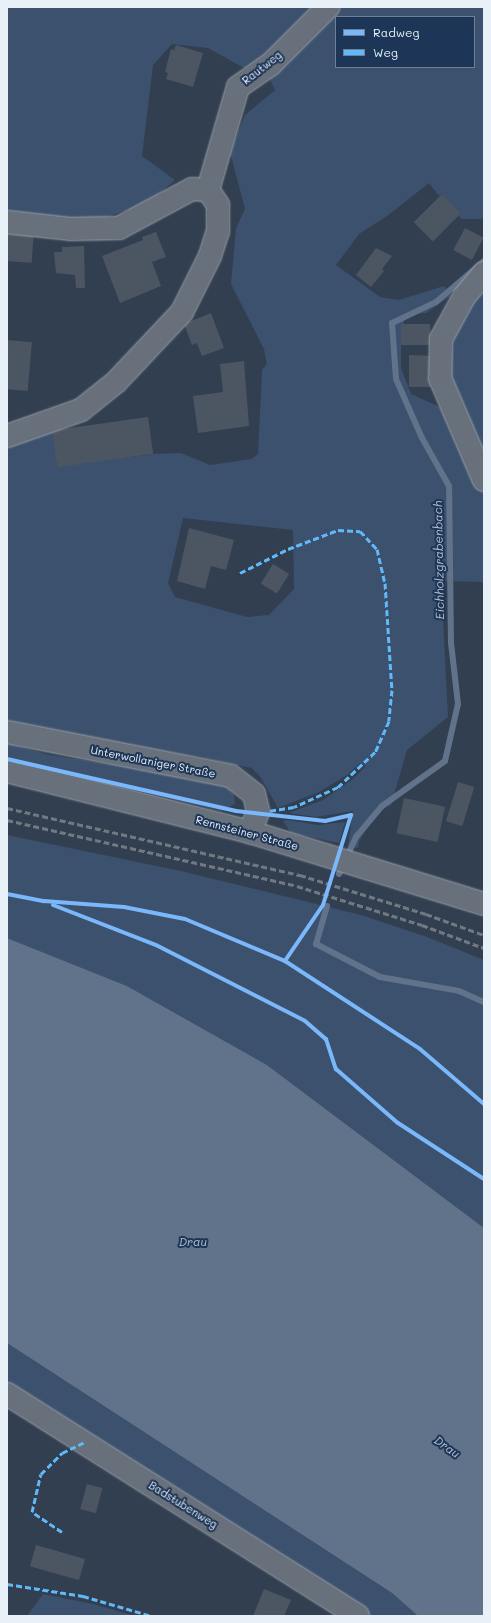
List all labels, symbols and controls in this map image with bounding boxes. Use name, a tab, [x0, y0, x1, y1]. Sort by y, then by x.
legend	[335, 16, 475, 68]
text: Radweg	[373, 24, 419, 40]
text: Weg	[373, 44, 398, 60]
street label: Rautweg	[240, 48, 284, 88]
water label: Eichholzgrabenbach	[431, 500, 447, 620]
street label: Unterwollaniger Straße	[89, 743, 217, 781]
street label: Rennsteiner Straße	[194, 813, 300, 853]
water label: Drau	[179, 1235, 207, 1249]
water label: Drau	[431, 1433, 463, 1461]
street label: Badstubenweg	[146, 1479, 220, 1531]

